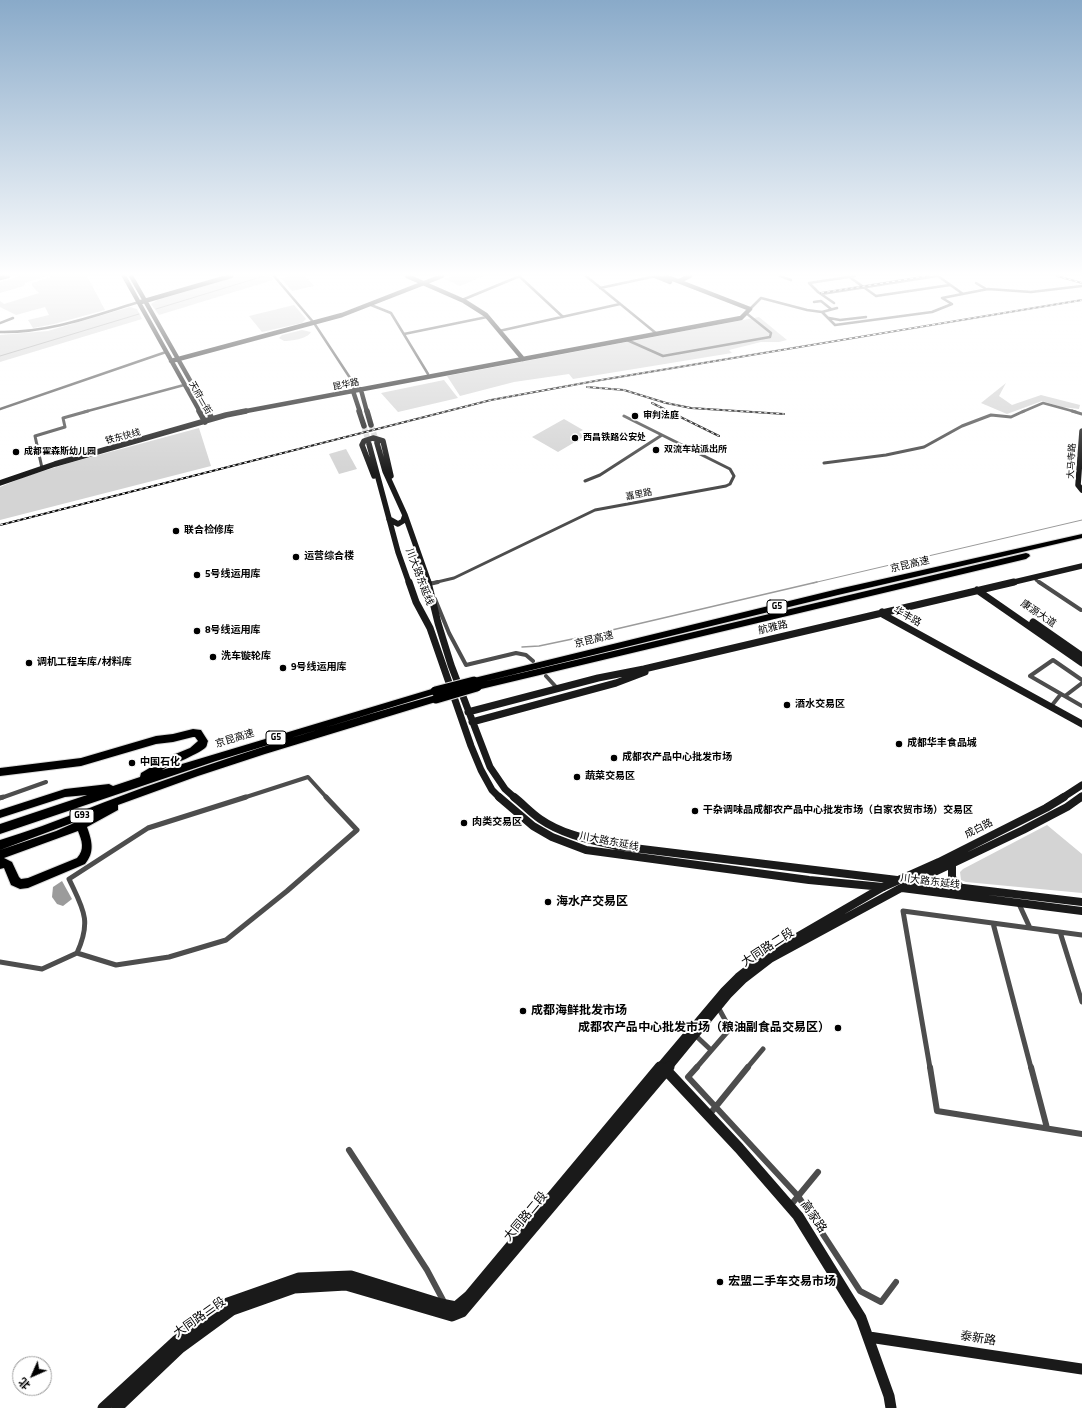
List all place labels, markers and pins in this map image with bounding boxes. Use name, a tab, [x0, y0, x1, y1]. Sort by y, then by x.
marker: 审判法庭	[630, 411, 640, 421]
place label: 审判法庭	[643, 411, 679, 421]
marker: 西昌铁路公安处	[570, 433, 580, 443]
place label: 西昌铁路公安处	[583, 433, 646, 443]
marker: 双流车站派出所	[651, 445, 661, 455]
place label: 双流车站派出所	[664, 445, 727, 455]
marker: 成都霍森斯幼儿园	[11, 447, 21, 457]
place label: 成都霍森斯幼儿园	[24, 447, 96, 457]
place label: 联合检修库	[184, 525, 234, 537]
marker: 联合检修库	[171, 526, 181, 536]
place label: 运营综合楼	[304, 551, 354, 563]
marker: 运营综合楼	[291, 552, 301, 562]
place label: 5号线运用库	[205, 569, 261, 581]
marker: 5号线运用库	[192, 570, 202, 580]
place label: 8号线运用库	[205, 625, 261, 637]
marker: 8号线运用库	[192, 626, 202, 636]
place label: 洗车镟轮库	[221, 651, 271, 663]
marker: 洗车镟轮库	[208, 652, 218, 662]
place label: 调机工程车库/材料库	[37, 657, 132, 669]
marker: 调机工程车库/材料库	[24, 658, 34, 668]
place label: 9号线运用库	[291, 662, 347, 674]
marker: 9号线运用库	[278, 663, 288, 673]
place label: 酒水交易区	[795, 699, 845, 711]
marker: 酒水交易区	[782, 700, 792, 710]
place label: 成都华丰食品城	[907, 738, 977, 750]
marker: 成都华丰食品城	[894, 739, 904, 749]
place label: 成都农产品中心批发市场	[622, 752, 732, 764]
marker: 成都农产品中心批发市场	[609, 753, 619, 763]
place label: 中国石化	[140, 757, 180, 769]
marker: 中国石化	[127, 758, 137, 768]
place label: 蔬菜交易区	[585, 771, 635, 783]
marker: 蔬菜交易区	[572, 772, 582, 782]
place label: 干杂调味品成都农产品中心批发市场（白家农贸市场）交易区	[703, 805, 973, 817]
marker: 干杂调味品成都农产品中心批发市场（白家农贸市场）交易区	[690, 806, 700, 816]
place label: 肉类交易区	[472, 817, 522, 829]
marker: 肉类交易区	[459, 818, 469, 828]
place label: 海水产交易区	[556, 895, 628, 909]
marker: 海水产交易区	[543, 897, 553, 907]
place label: 成都海鲜批发市场	[531, 1004, 627, 1018]
marker: 成都海鲜批发市场	[518, 1006, 528, 1016]
place label: 成都农产品中心批发市场（粮油副食品交易区）	[578, 1021, 830, 1035]
marker: 成都农产品中心批发市场（粮油副食品交易区）	[833, 1023, 843, 1033]
place label: 宏盟二手车交易市场	[728, 1275, 836, 1289]
marker: 宏盟二手车交易市场	[715, 1277, 725, 1287]

